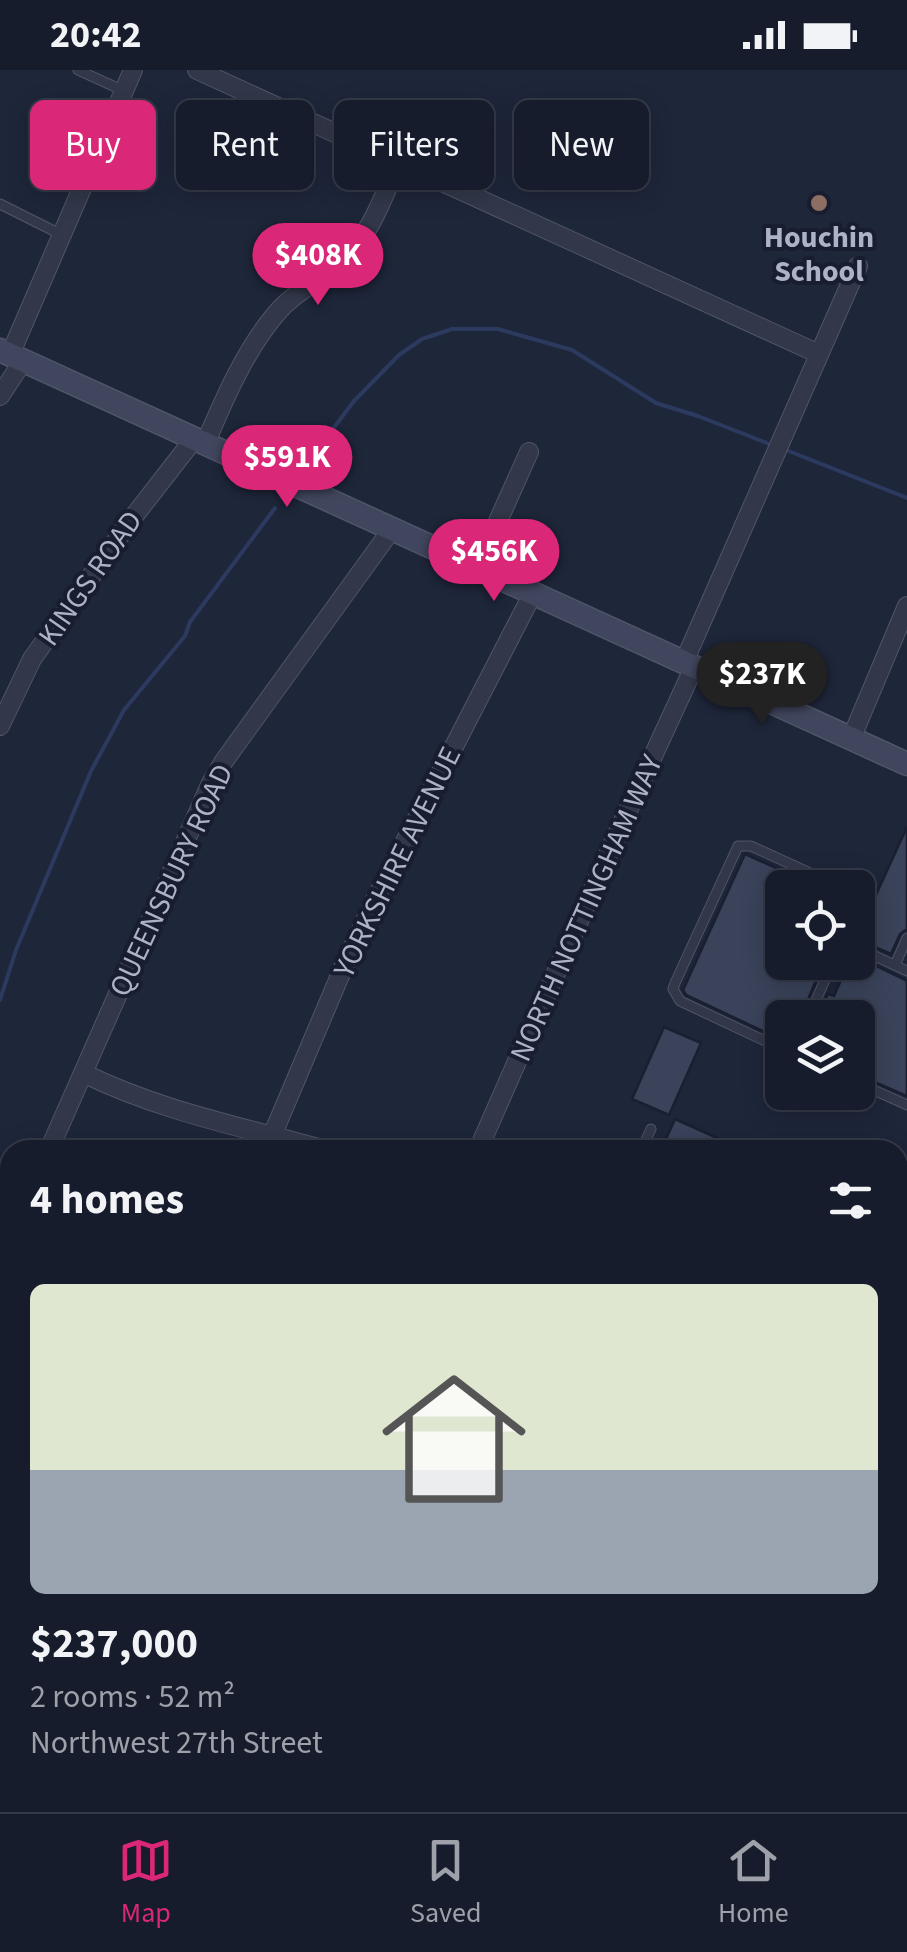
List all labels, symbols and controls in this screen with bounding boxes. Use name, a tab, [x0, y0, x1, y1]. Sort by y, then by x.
text: 20:42	[50, 8, 142, 62]
chip: Buy	[30, 100, 156, 190]
chip: Rent	[176, 100, 314, 190]
chip: Filters	[334, 100, 494, 190]
chip: New	[514, 100, 649, 190]
marker: Houchin School	[808, 192, 830, 214]
place label: Houchin School	[764, 216, 874, 293]
pin: $408K	[248, 223, 388, 308]
text: $408K	[274, 232, 362, 278]
pin: $591K	[217, 425, 357, 510]
text: $591K	[243, 434, 331, 480]
street label: KINGS ROAD	[28, 502, 153, 655]
pin: $456K	[424, 519, 564, 604]
text: $456K	[450, 528, 538, 574]
pin: $237K	[692, 642, 832, 727]
text: $237K	[718, 651, 806, 697]
street label: YORKSHIRE AVENUE	[322, 740, 472, 986]
street label: NORTH NOTTINGHAM WAY	[499, 747, 674, 1068]
street label: QUEENSBURY ROAD	[99, 757, 244, 1004]
map controls	[765, 870, 875, 1110]
button: locate	[765, 870, 875, 980]
button: layers	[765, 1000, 875, 1110]
text: 4 homes	[30, 1170, 184, 1230]
icon: filters	[823, 1173, 878, 1228]
icon: home	[364, 1349, 544, 1529]
text: $237,000	[30, 1614, 198, 1674]
text: 2 rooms · 52 m²	[30, 1674, 235, 1720]
text: Northwest 27th Street	[30, 1720, 323, 1766]
tab: Map	[118, 1833, 173, 1933]
tab: Saved	[410, 1833, 481, 1933]
tab: Home	[718, 1833, 789, 1933]

